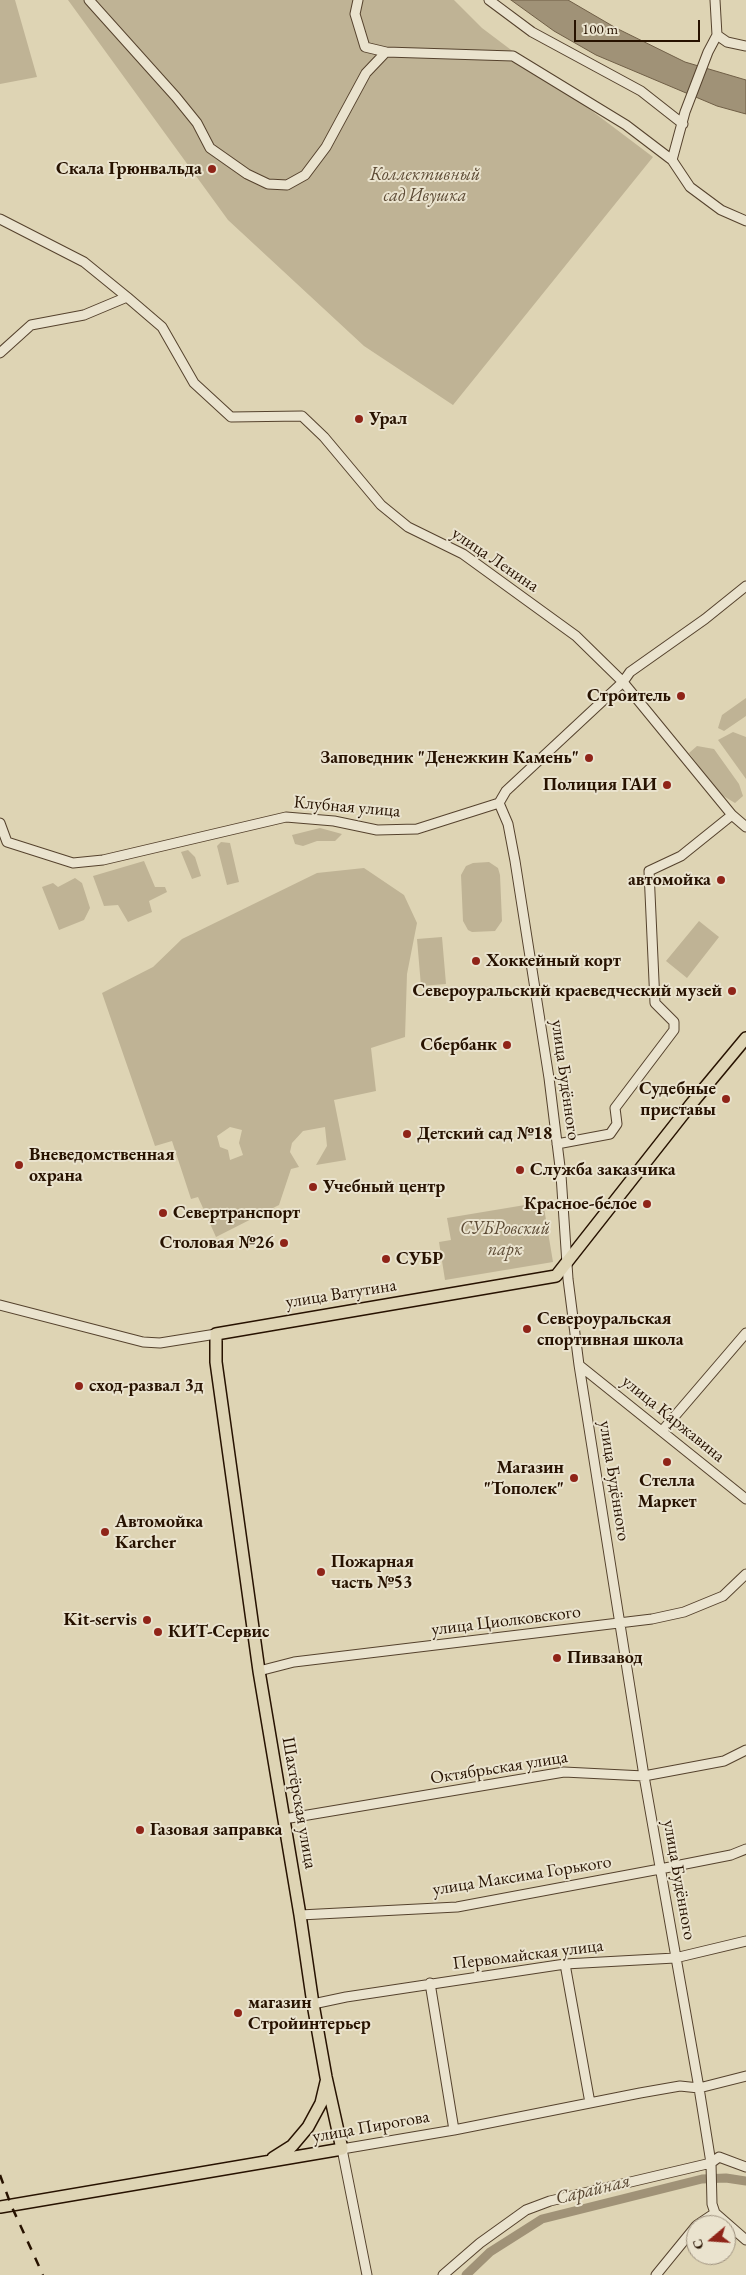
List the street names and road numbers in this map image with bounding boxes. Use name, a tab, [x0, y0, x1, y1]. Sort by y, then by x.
street label: улица Ленина	[447, 523, 543, 597]
street label: Клубная улица	[293, 792, 401, 822]
street label: улица Будённого	[546, 1018, 584, 1142]
street label: улица Ватутина	[284, 1275, 398, 1313]
street label: улица Каржавина	[617, 1371, 729, 1467]
street label: улица Будённого	[594, 1419, 634, 1543]
street label: улица Циолковского	[430, 1601, 582, 1641]
street label: Шахтёрская улица	[277, 1735, 321, 1871]
street label: Октябрьская улица	[429, 1746, 569, 1790]
street label: улица Будённого	[658, 1818, 700, 1942]
street label: улица Максима Горького	[431, 1851, 613, 1901]
street label: Первомайская улица	[451, 1935, 605, 1975]
street label: улица Пирогова	[311, 2106, 431, 2148]

